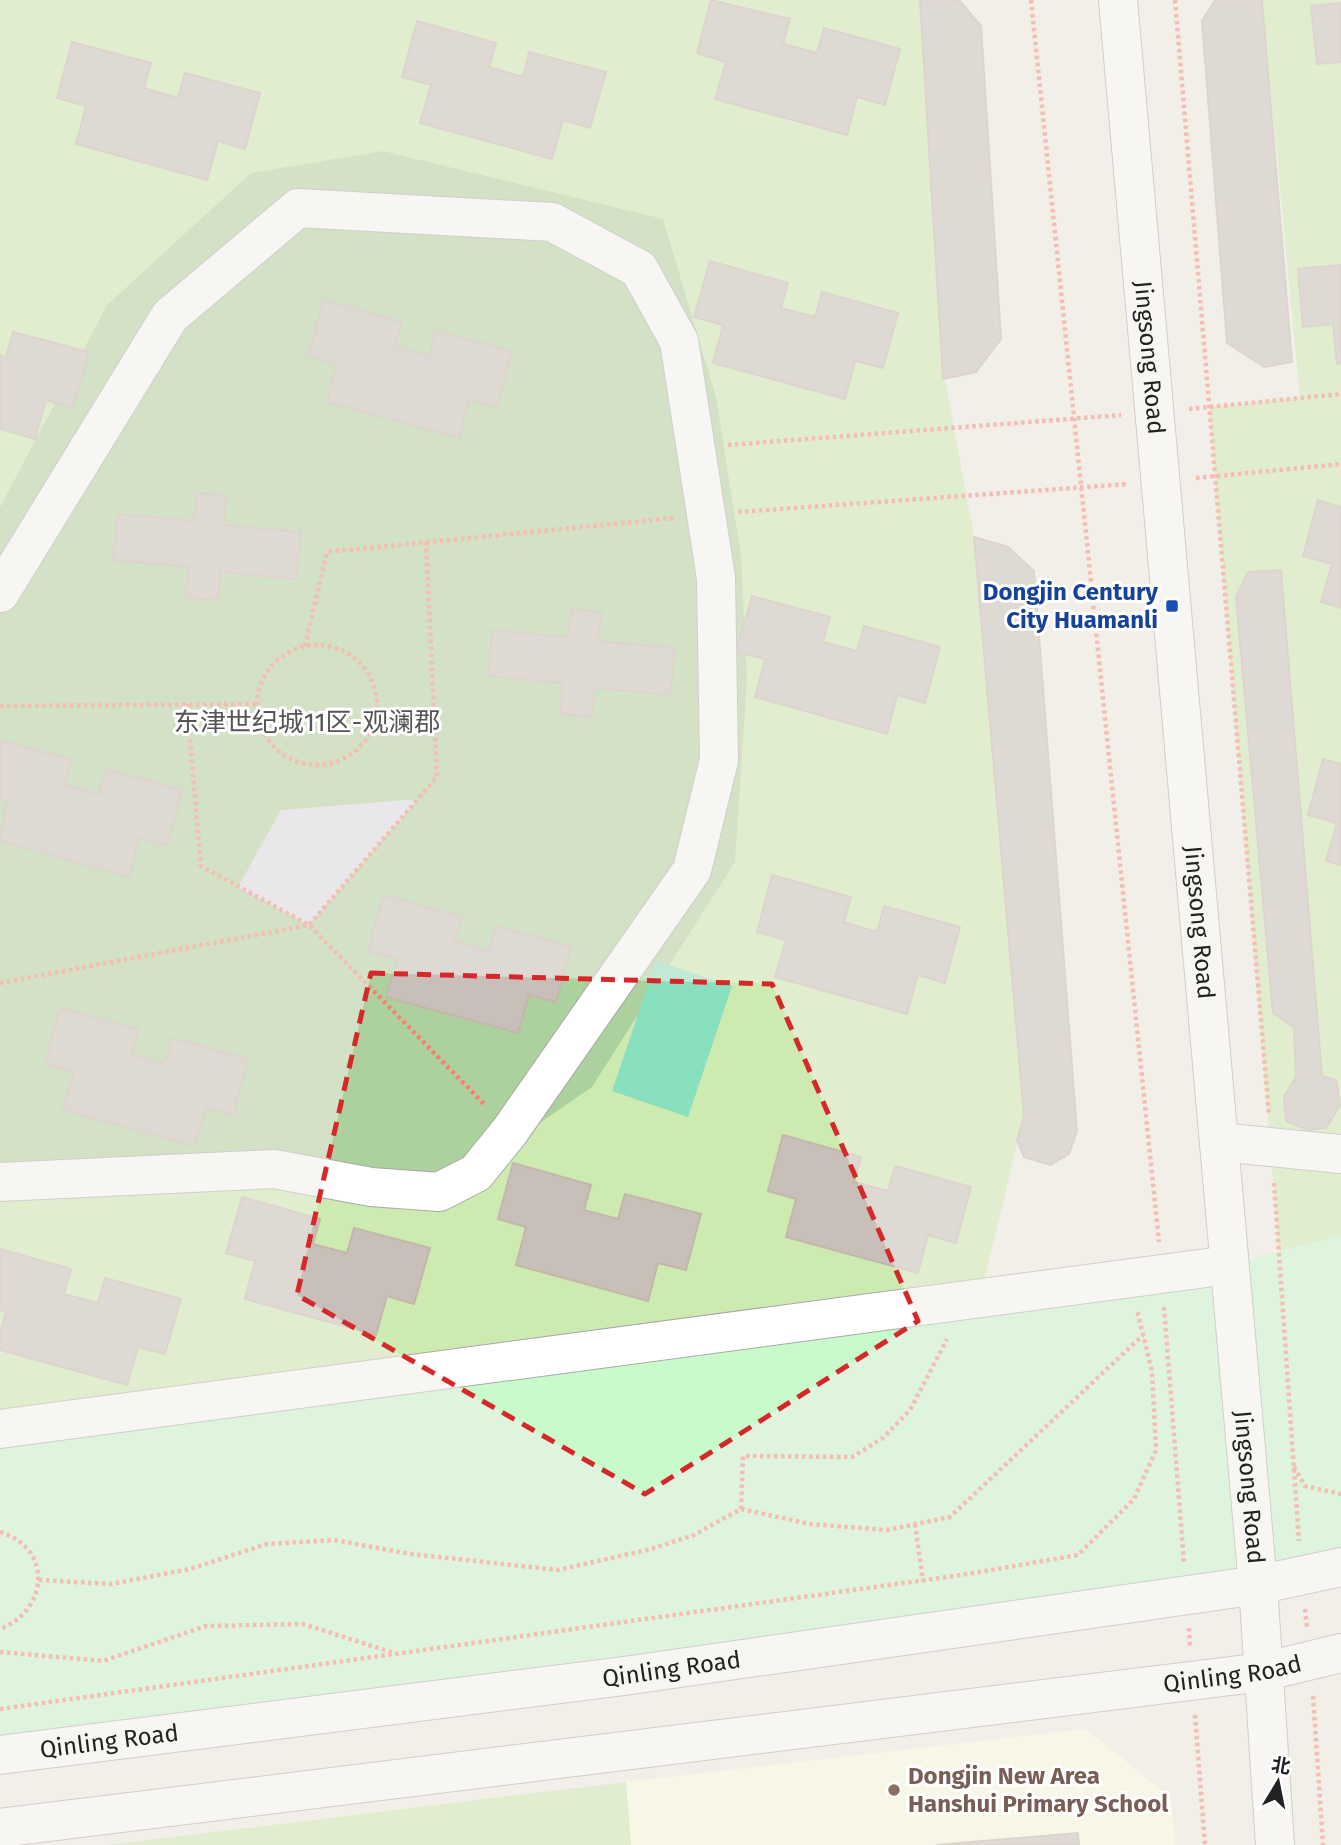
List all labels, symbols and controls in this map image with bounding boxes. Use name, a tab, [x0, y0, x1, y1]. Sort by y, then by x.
street label: Jingsong Road	[1129, 280, 1170, 436]
place label: Dongjin Century City Huamanli	[983, 578, 1159, 634]
marker: Dongjin Century City Huamanli	[1164, 598, 1180, 614]
district label: 东津世纪城11区-观澜郡	[174, 707, 440, 738]
street label: Jingsong Road	[1179, 844, 1220, 1000]
street label: Jingsong Road	[1229, 1409, 1270, 1565]
street label: Qinling Road	[601, 1645, 743, 1693]
street label: Qinling Road	[1162, 1649, 1304, 1698]
street label: Qinling Road	[38, 1719, 180, 1764]
north arrow	[1243, 1747, 1313, 1817]
text: 北	[1270, 1753, 1292, 1779]
place label: Dongjin New Area Hanshui Primary School	[908, 1762, 1169, 1818]
marker: Dongjin New Area Hanshui Primary School	[886, 1782, 902, 1798]

